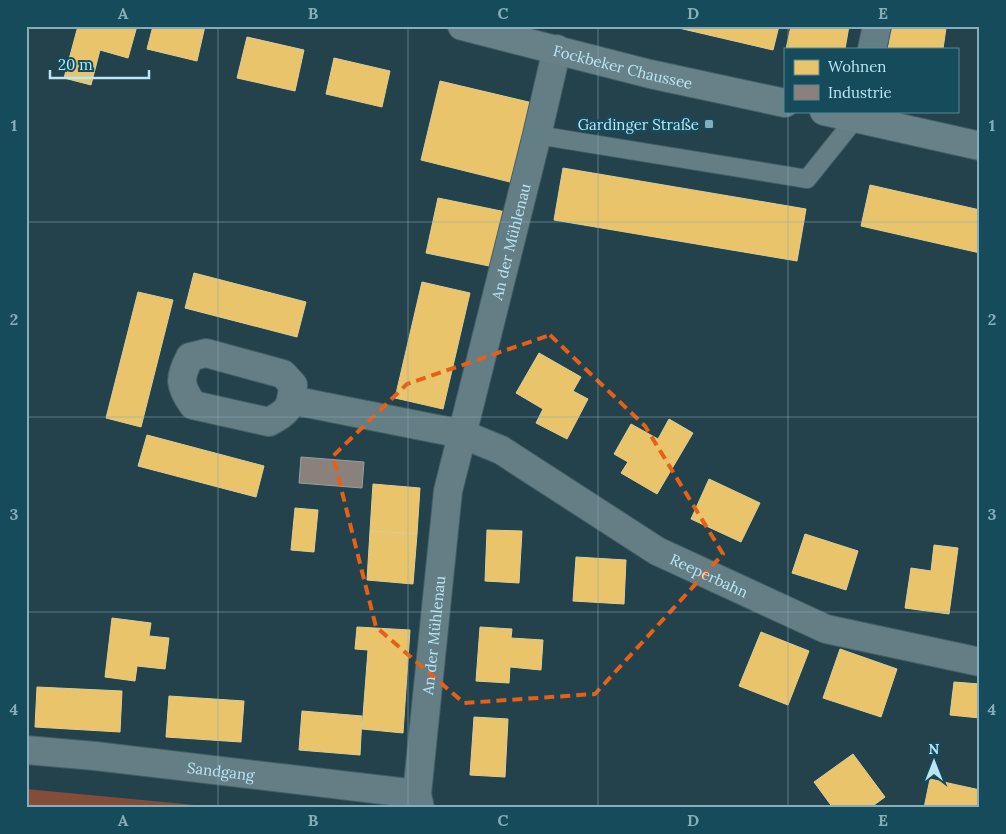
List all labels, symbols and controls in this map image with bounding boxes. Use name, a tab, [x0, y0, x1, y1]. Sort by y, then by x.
text: A	[118, 3, 129, 23]
text: B	[308, 3, 319, 23]
text: C	[497, 3, 509, 23]
text: D	[687, 3, 699, 23]
text: E	[878, 3, 888, 23]
street label: Fockbeker Chaussee	[551, 40, 694, 92]
scale bar	[50, 48, 149, 80]
legend	[784, 48, 958, 112]
text: 20 m	[58, 55, 93, 74]
text: Wohnen	[828, 57, 886, 76]
text: Industrie	[828, 83, 892, 102]
text: 1	[11, 115, 17, 135]
place label: Gardinger Straße	[578, 115, 699, 134]
text: 1	[989, 115, 995, 135]
marker: Gardinger Straße	[703, 118, 715, 130]
street label: An der Mühlenau	[486, 181, 534, 303]
text: 2	[10, 309, 18, 329]
text: 2	[988, 309, 996, 329]
text: 3	[10, 504, 19, 524]
text: 3	[988, 504, 997, 524]
street label: Reeperbahn	[667, 549, 751, 601]
street label: An der Mühlenau	[418, 575, 449, 697]
text: 4	[10, 699, 19, 719]
text: 4	[988, 699, 997, 719]
north arrow	[908, 736, 958, 786]
text: N	[929, 740, 940, 758]
street label: Sandgang	[186, 757, 256, 784]
text: A	[118, 810, 129, 830]
text: B	[308, 810, 319, 830]
text: C	[497, 810, 509, 830]
text: D	[687, 810, 699, 830]
text: E	[878, 810, 888, 830]

